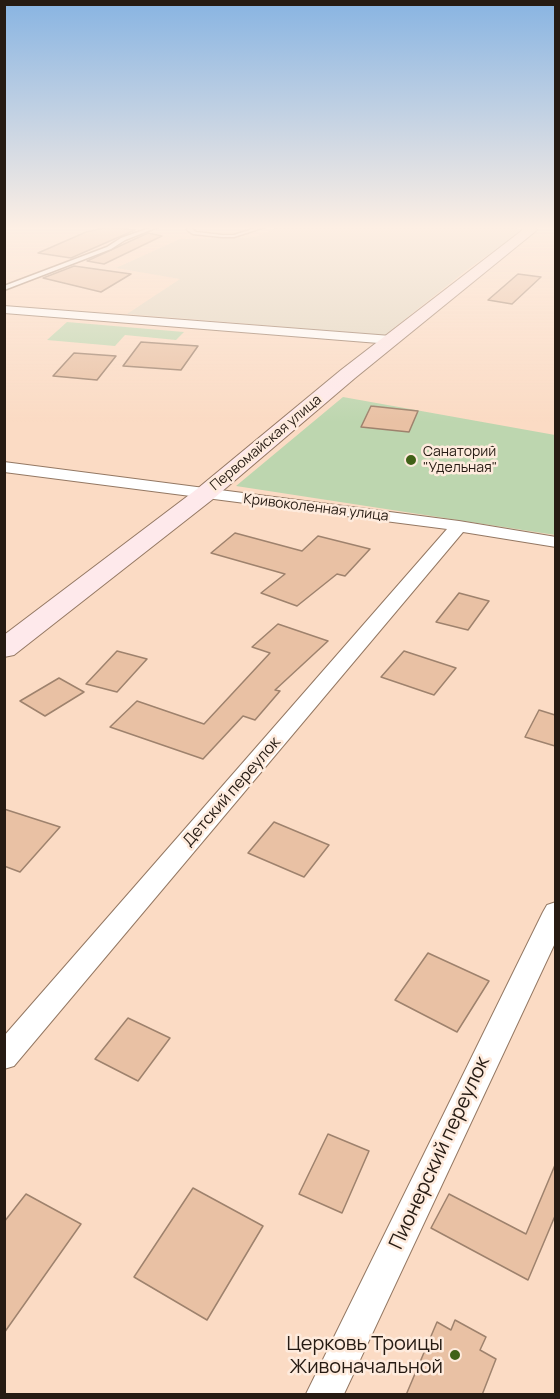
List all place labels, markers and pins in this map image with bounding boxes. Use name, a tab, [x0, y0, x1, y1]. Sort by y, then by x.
place label: Санаторий "Удельная"	[423, 444, 497, 476]
marker: Санаторий "Удельная"	[404, 453, 418, 467]
place label: Церковь Троицы Живоначальной	[286, 1332, 443, 1379]
marker: Церковь Троицы Живоначальной	[448, 1348, 462, 1362]

